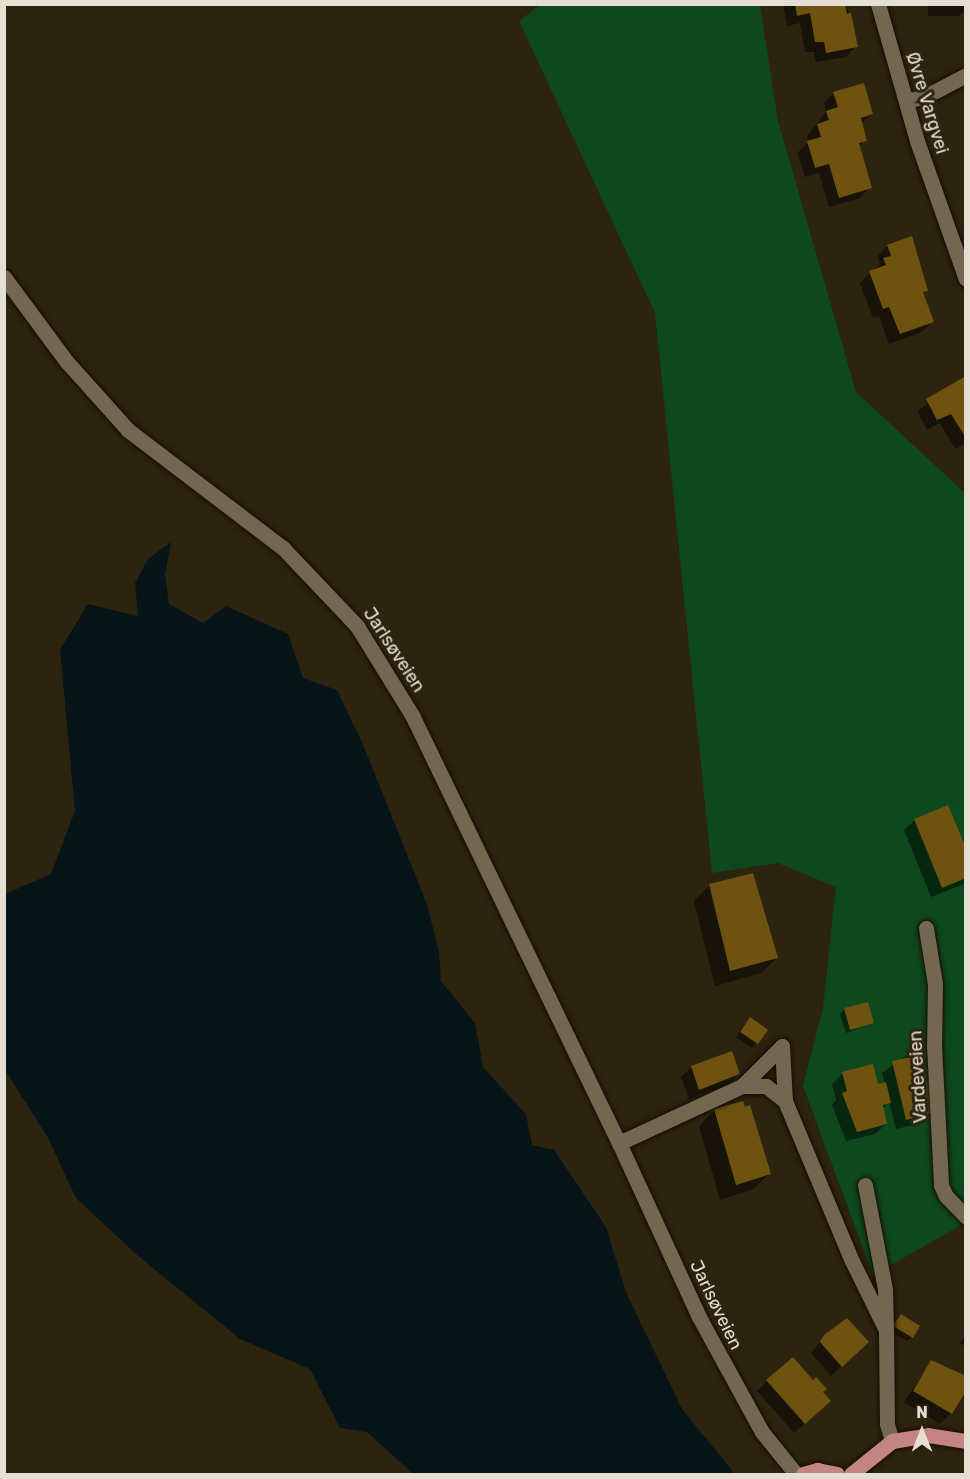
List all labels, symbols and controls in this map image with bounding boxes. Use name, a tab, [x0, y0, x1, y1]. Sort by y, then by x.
street label: Øvre Vargvei	[901, 49, 953, 157]
street label: Jarlsøveien	[359, 604, 429, 696]
street label: Vardeveien	[905, 1030, 931, 1124]
street label: Jarlsøveien	[685, 1257, 747, 1353]
north arrow	[892, 1401, 952, 1461]
text: N	[916, 1403, 928, 1422]

